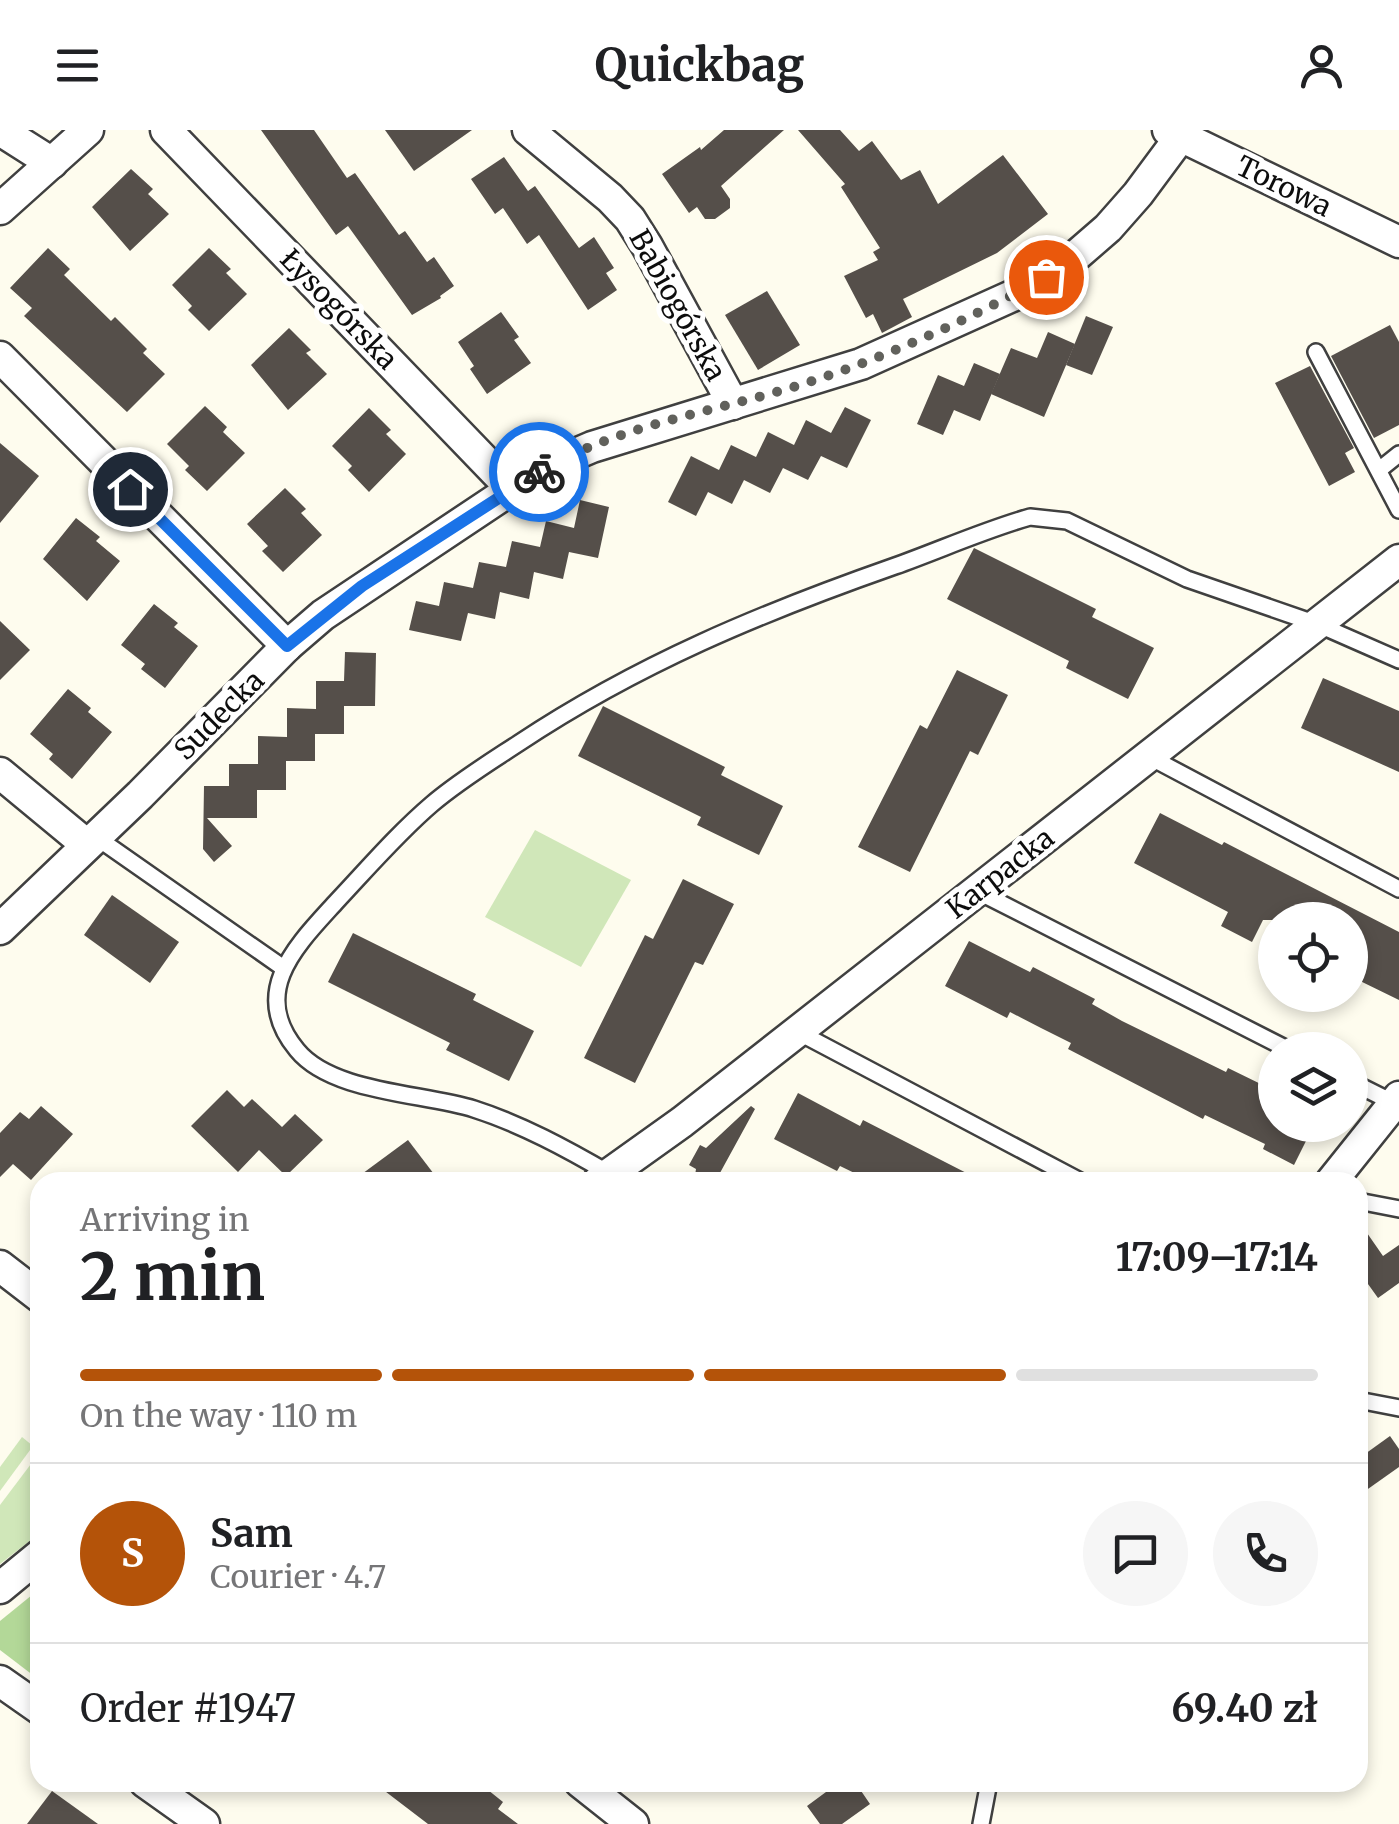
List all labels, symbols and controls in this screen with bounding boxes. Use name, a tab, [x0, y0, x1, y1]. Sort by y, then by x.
text: Quickbag	[595, 37, 804, 93]
icon: menu	[50, 38, 105, 93]
icon: person	[1294, 38, 1349, 93]
street label: Torowa	[1231, 148, 1337, 224]
street label: Babiogórska	[622, 223, 734, 387]
pin	[1004, 235, 1089, 320]
street label: Łysogórska	[273, 241, 405, 377]
icon: bag	[1019, 250, 1074, 305]
courier	[489, 422, 589, 522]
icon: bike	[512, 445, 567, 500]
pin	[88, 447, 173, 532]
icon: home	[103, 462, 158, 517]
street label: Sudecka	[167, 663, 271, 767]
street label: Karpacka	[939, 820, 1061, 926]
map controls	[1258, 902, 1368, 1142]
button: locate	[1258, 902, 1368, 1012]
button: layers	[1258, 1032, 1368, 1142]
text: Arriving in	[80, 1200, 249, 1240]
text: 17:09–17:14	[1116, 1234, 1318, 1281]
text: 2 min	[80, 1236, 265, 1318]
text: On the way · 110 m	[80, 1396, 357, 1436]
button: chat	[1083, 1501, 1188, 1606]
button: phone	[1213, 1501, 1318, 1606]
text: Sam	[210, 1510, 293, 1557]
text: S	[121, 1530, 144, 1577]
text: Courier · 4.7	[210, 1557, 386, 1597]
text: Order #1947	[80, 1685, 296, 1732]
text: 69.40 zł	[1171, 1685, 1318, 1732]

